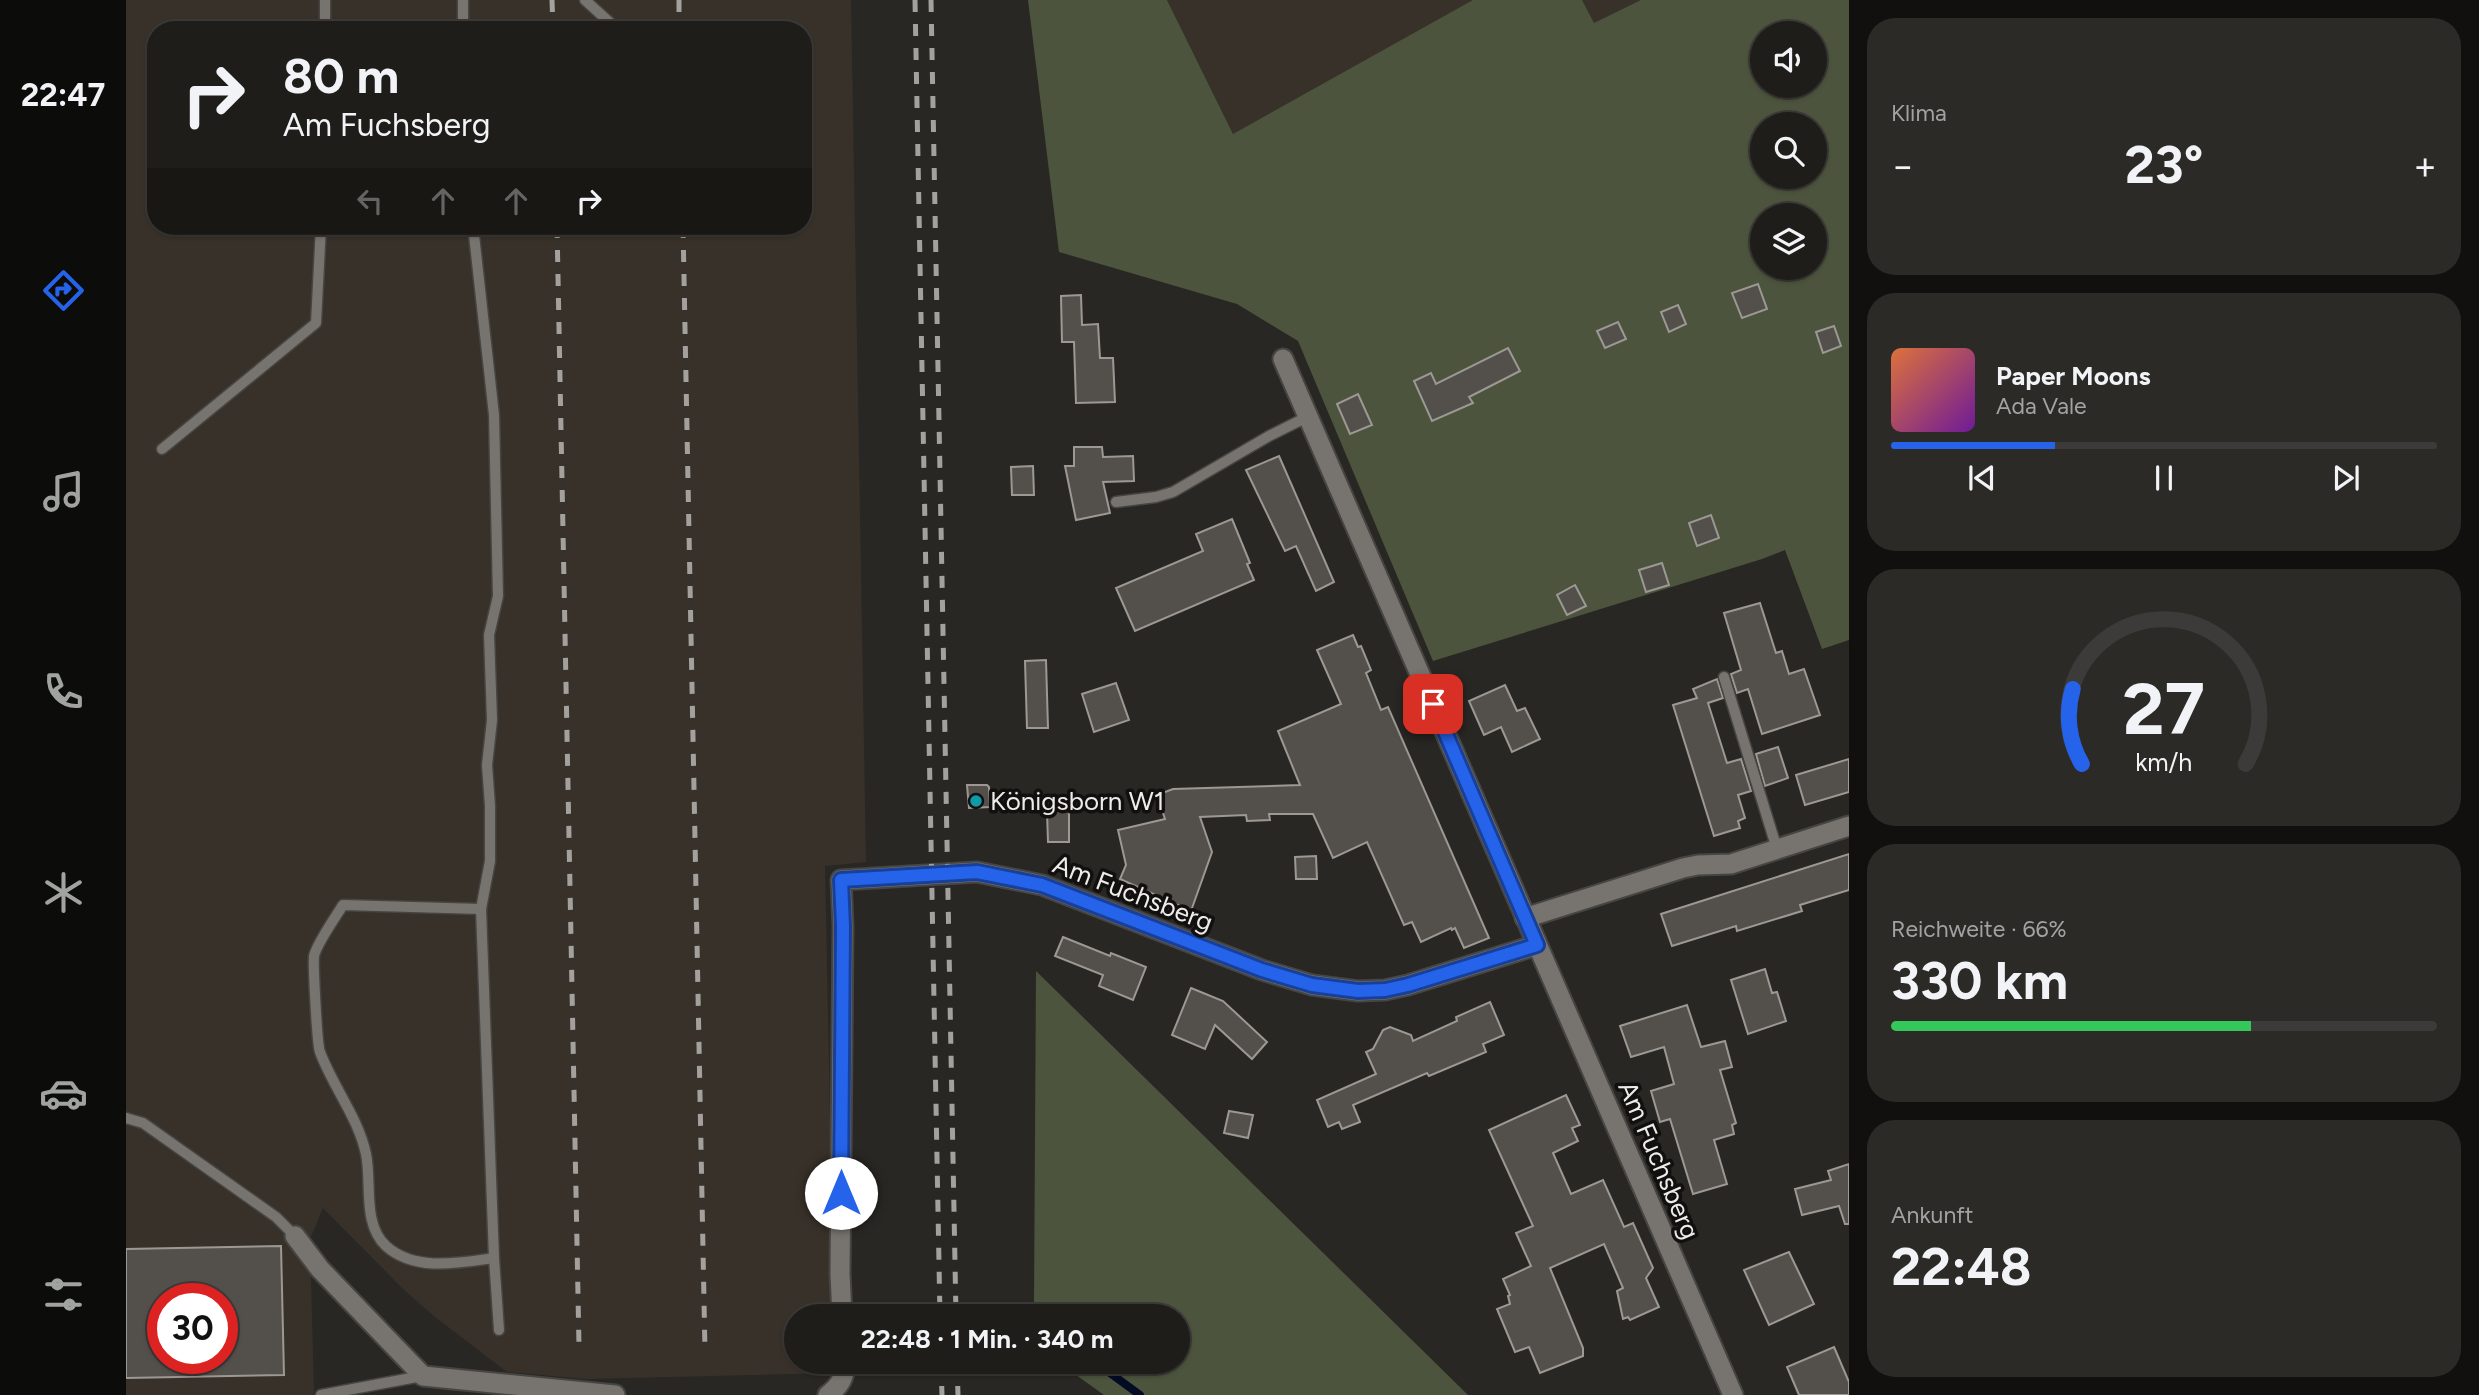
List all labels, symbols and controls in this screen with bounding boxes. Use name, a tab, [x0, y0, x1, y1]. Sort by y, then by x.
map controls	[1750, 21, 1827, 280]
button: sound	[1750, 21, 1827, 98]
text: 80 m	[283, 46, 399, 105]
icon: right	[168, 49, 259, 140]
text: 22:47	[21, 76, 105, 114]
text: Klima	[1891, 99, 1947, 127]
text: Am Fuchsberg	[283, 106, 491, 144]
button: search	[1750, 112, 1827, 189]
text: 23°	[2125, 134, 2203, 196]
text: −	[1891, 143, 1915, 189]
text: +	[2413, 143, 2437, 189]
icon: left	[351, 182, 389, 220]
icon: ahead	[424, 182, 462, 220]
icon: ahead	[497, 182, 535, 220]
icon: right	[570, 182, 608, 220]
button: layers	[1750, 203, 1827, 280]
icon: directions	[39, 266, 88, 315]
text: Paper Moons	[1996, 360, 2151, 392]
text: Ada Vale	[1996, 392, 2087, 420]
icon: previous	[1963, 459, 2001, 497]
icon: pause	[2145, 459, 2183, 497]
icon: next	[2327, 459, 2365, 497]
icon: music	[39, 467, 88, 516]
text: 27	[2123, 665, 2205, 752]
icon: phone	[39, 667, 88, 716]
pin	[1403, 674, 1463, 734]
icon: arrive	[1414, 685, 1452, 723]
text: km/h	[2135, 746, 2193, 776]
place label: Königsborn W1	[990, 785, 1164, 817]
marker: Königsborn W1	[968, 793, 984, 809]
street label: Am Fuchsberg	[1049, 848, 1217, 938]
icon: climate	[39, 868, 88, 917]
text: Reichweite · 66%	[1891, 915, 2067, 943]
text: 330 km	[1891, 950, 2068, 1012]
icon: car	[39, 1069, 88, 1118]
street label: Am Fuchsberg	[1611, 1076, 1707, 1244]
position arrow	[804, 1156, 878, 1230]
text: Ankunft	[1891, 1201, 1973, 1229]
text: 22:48	[1891, 1236, 2032, 1298]
icon: filters	[39, 1270, 88, 1319]
speed limit sign: 30	[147, 1283, 238, 1374]
text: 22:48 · 1 Min. · 340 m	[861, 1323, 1113, 1355]

